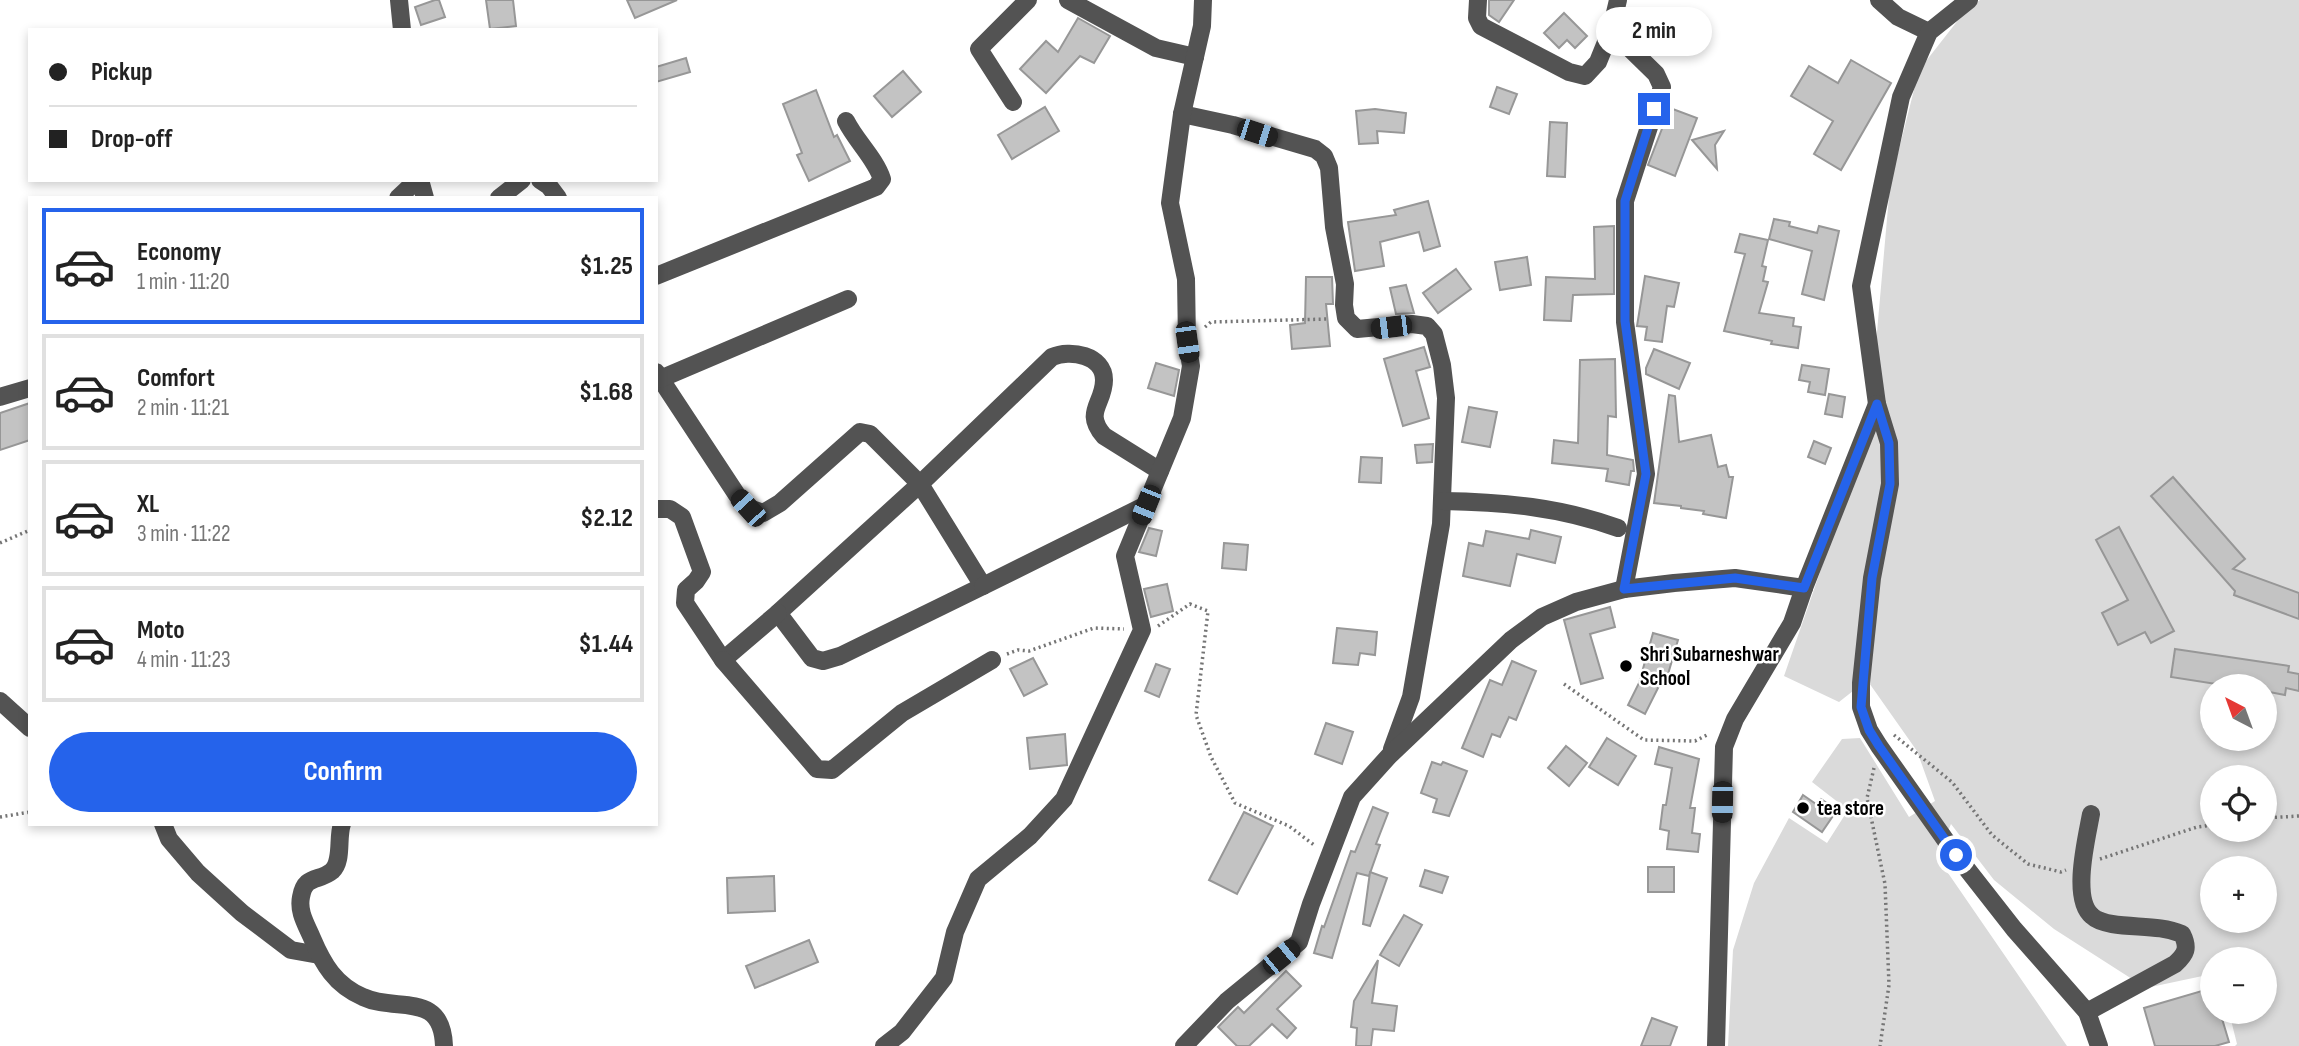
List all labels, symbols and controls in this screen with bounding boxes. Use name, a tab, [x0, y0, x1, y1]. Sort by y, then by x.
callout: 2 min	[1596, 7, 1712, 56]
text: 2 min	[1632, 17, 1676, 45]
text: Pickup	[91, 57, 153, 88]
route end	[1638, 93, 1670, 125]
car	[1234, 117, 1281, 149]
text: Drop-off	[91, 124, 172, 155]
icon: car	[53, 235, 116, 298]
text: Economy	[137, 237, 221, 268]
text: $1.25	[580, 251, 633, 282]
text: 1 min · 11:20	[137, 268, 230, 296]
car	[1369, 314, 1414, 340]
car	[1174, 320, 1201, 364]
icon: car	[53, 361, 116, 424]
text: Comfort	[137, 363, 215, 394]
text: $1.68	[579, 377, 633, 408]
text: 2 min · 11:21	[137, 394, 229, 422]
car	[1129, 482, 1164, 528]
car	[727, 485, 770, 531]
icon: car	[53, 487, 116, 550]
text: XL	[137, 489, 159, 520]
text: $2.12	[580, 503, 633, 534]
text: 3 min · 11:22	[137, 520, 231, 548]
icon: car	[53, 613, 116, 676]
text: Moto	[137, 615, 185, 646]
text: $1.44	[579, 629, 633, 660]
place label: Shri Subarneshwar School	[1640, 642, 1779, 691]
text: 4 min · 11:23	[137, 646, 231, 674]
marker: Shri Subarneshwar School	[1618, 658, 1634, 674]
north arrow	[2200, 674, 2277, 751]
map controls	[2200, 674, 2277, 1024]
button: Confirm	[49, 732, 637, 812]
button: locate	[2200, 765, 2277, 842]
car	[1712, 781, 1733, 823]
place label: tea store	[1817, 796, 1884, 821]
marker: tea store	[1795, 800, 1811, 816]
route start	[1940, 839, 1972, 871]
button: +	[2200, 856, 2277, 933]
car	[1259, 936, 1304, 978]
button: −	[2200, 947, 2277, 1024]

